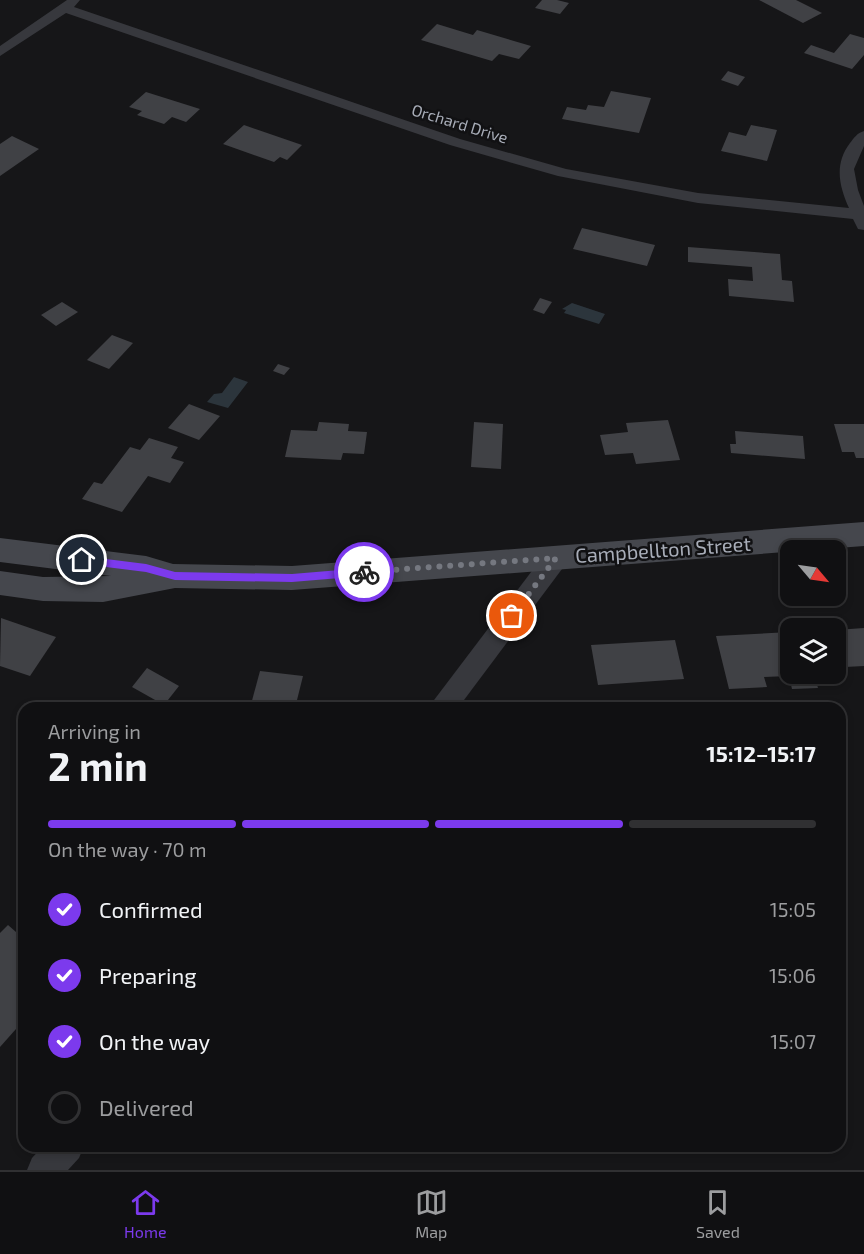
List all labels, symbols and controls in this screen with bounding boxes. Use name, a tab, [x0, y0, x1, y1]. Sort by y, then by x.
street label: Orchard Drive	[410, 99, 510, 147]
street label: Campbellton Street	[574, 531, 752, 567]
pin	[56, 534, 107, 585]
north arrow	[780, 540, 846, 606]
map controls	[780, 540, 846, 684]
courier	[334, 542, 394, 602]
icon: home	[65, 543, 98, 576]
icon: bike	[348, 556, 381, 589]
pin	[486, 590, 537, 641]
icon: bag	[495, 599, 528, 632]
button: layers	[780, 618, 846, 684]
text: Arriving in	[48, 719, 141, 743]
text: 15:12–15:17	[706, 740, 816, 766]
text: 2 min	[48, 742, 148, 789]
text: On the way · 70 m	[48, 837, 207, 861]
icon: check	[48, 893, 81, 926]
text: Confirmed	[99, 896, 203, 922]
text: 15:05	[770, 897, 816, 921]
icon: check	[48, 959, 81, 992]
text: Preparing	[99, 962, 197, 988]
text: 15:06	[769, 963, 816, 987]
icon: check	[48, 1025, 81, 1058]
text: On the way	[99, 1028, 210, 1054]
text: 15:07	[770, 1029, 816, 1053]
text: Delivered	[99, 1094, 194, 1120]
tab: Home	[124, 1186, 167, 1241]
tab: Map	[415, 1186, 448, 1241]
tab: Saved	[696, 1186, 740, 1241]

